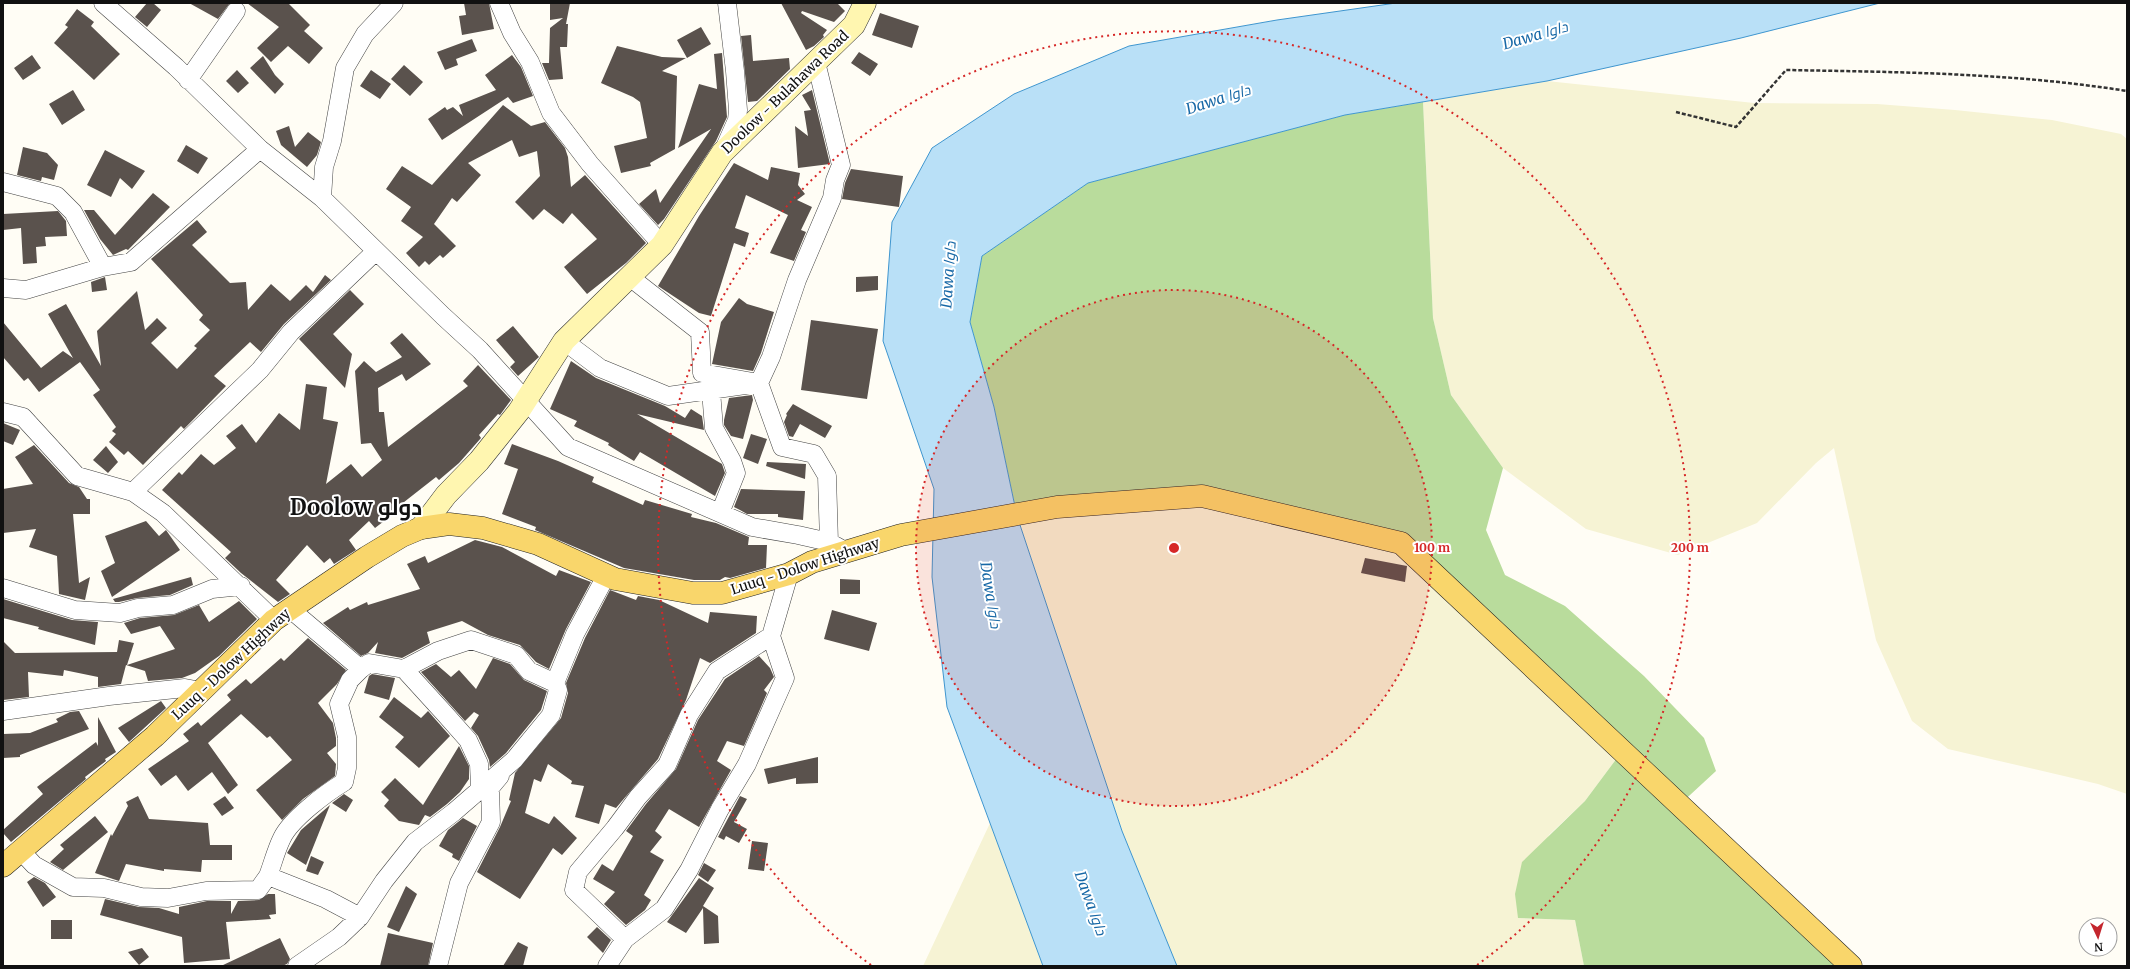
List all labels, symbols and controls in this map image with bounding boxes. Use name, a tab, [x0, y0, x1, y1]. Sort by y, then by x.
water label: Dawa داوا	[1499, 16, 1570, 54]
street label: Doolow - Bulahawa Road	[718, 26, 853, 157]
water label: Dawa داوا	[1182, 79, 1253, 119]
water label: Dawa داوا	[936, 240, 960, 310]
district label: Doolow دولو	[290, 493, 422, 521]
street label: Luuq - Dolow Highway	[728, 533, 882, 599]
text: 100 m	[1414, 540, 1450, 555]
text: 200 m	[1671, 540, 1709, 555]
centre of rings	[1167, 541, 1181, 555]
water label: Dawa داوا	[976, 560, 1006, 630]
street label: Luuq - Dolow Highway	[168, 604, 295, 724]
water label: Dawa داوا	[1070, 867, 1112, 938]
north arrow	[2078, 917, 2118, 957]
text: N	[2094, 940, 2104, 954]

